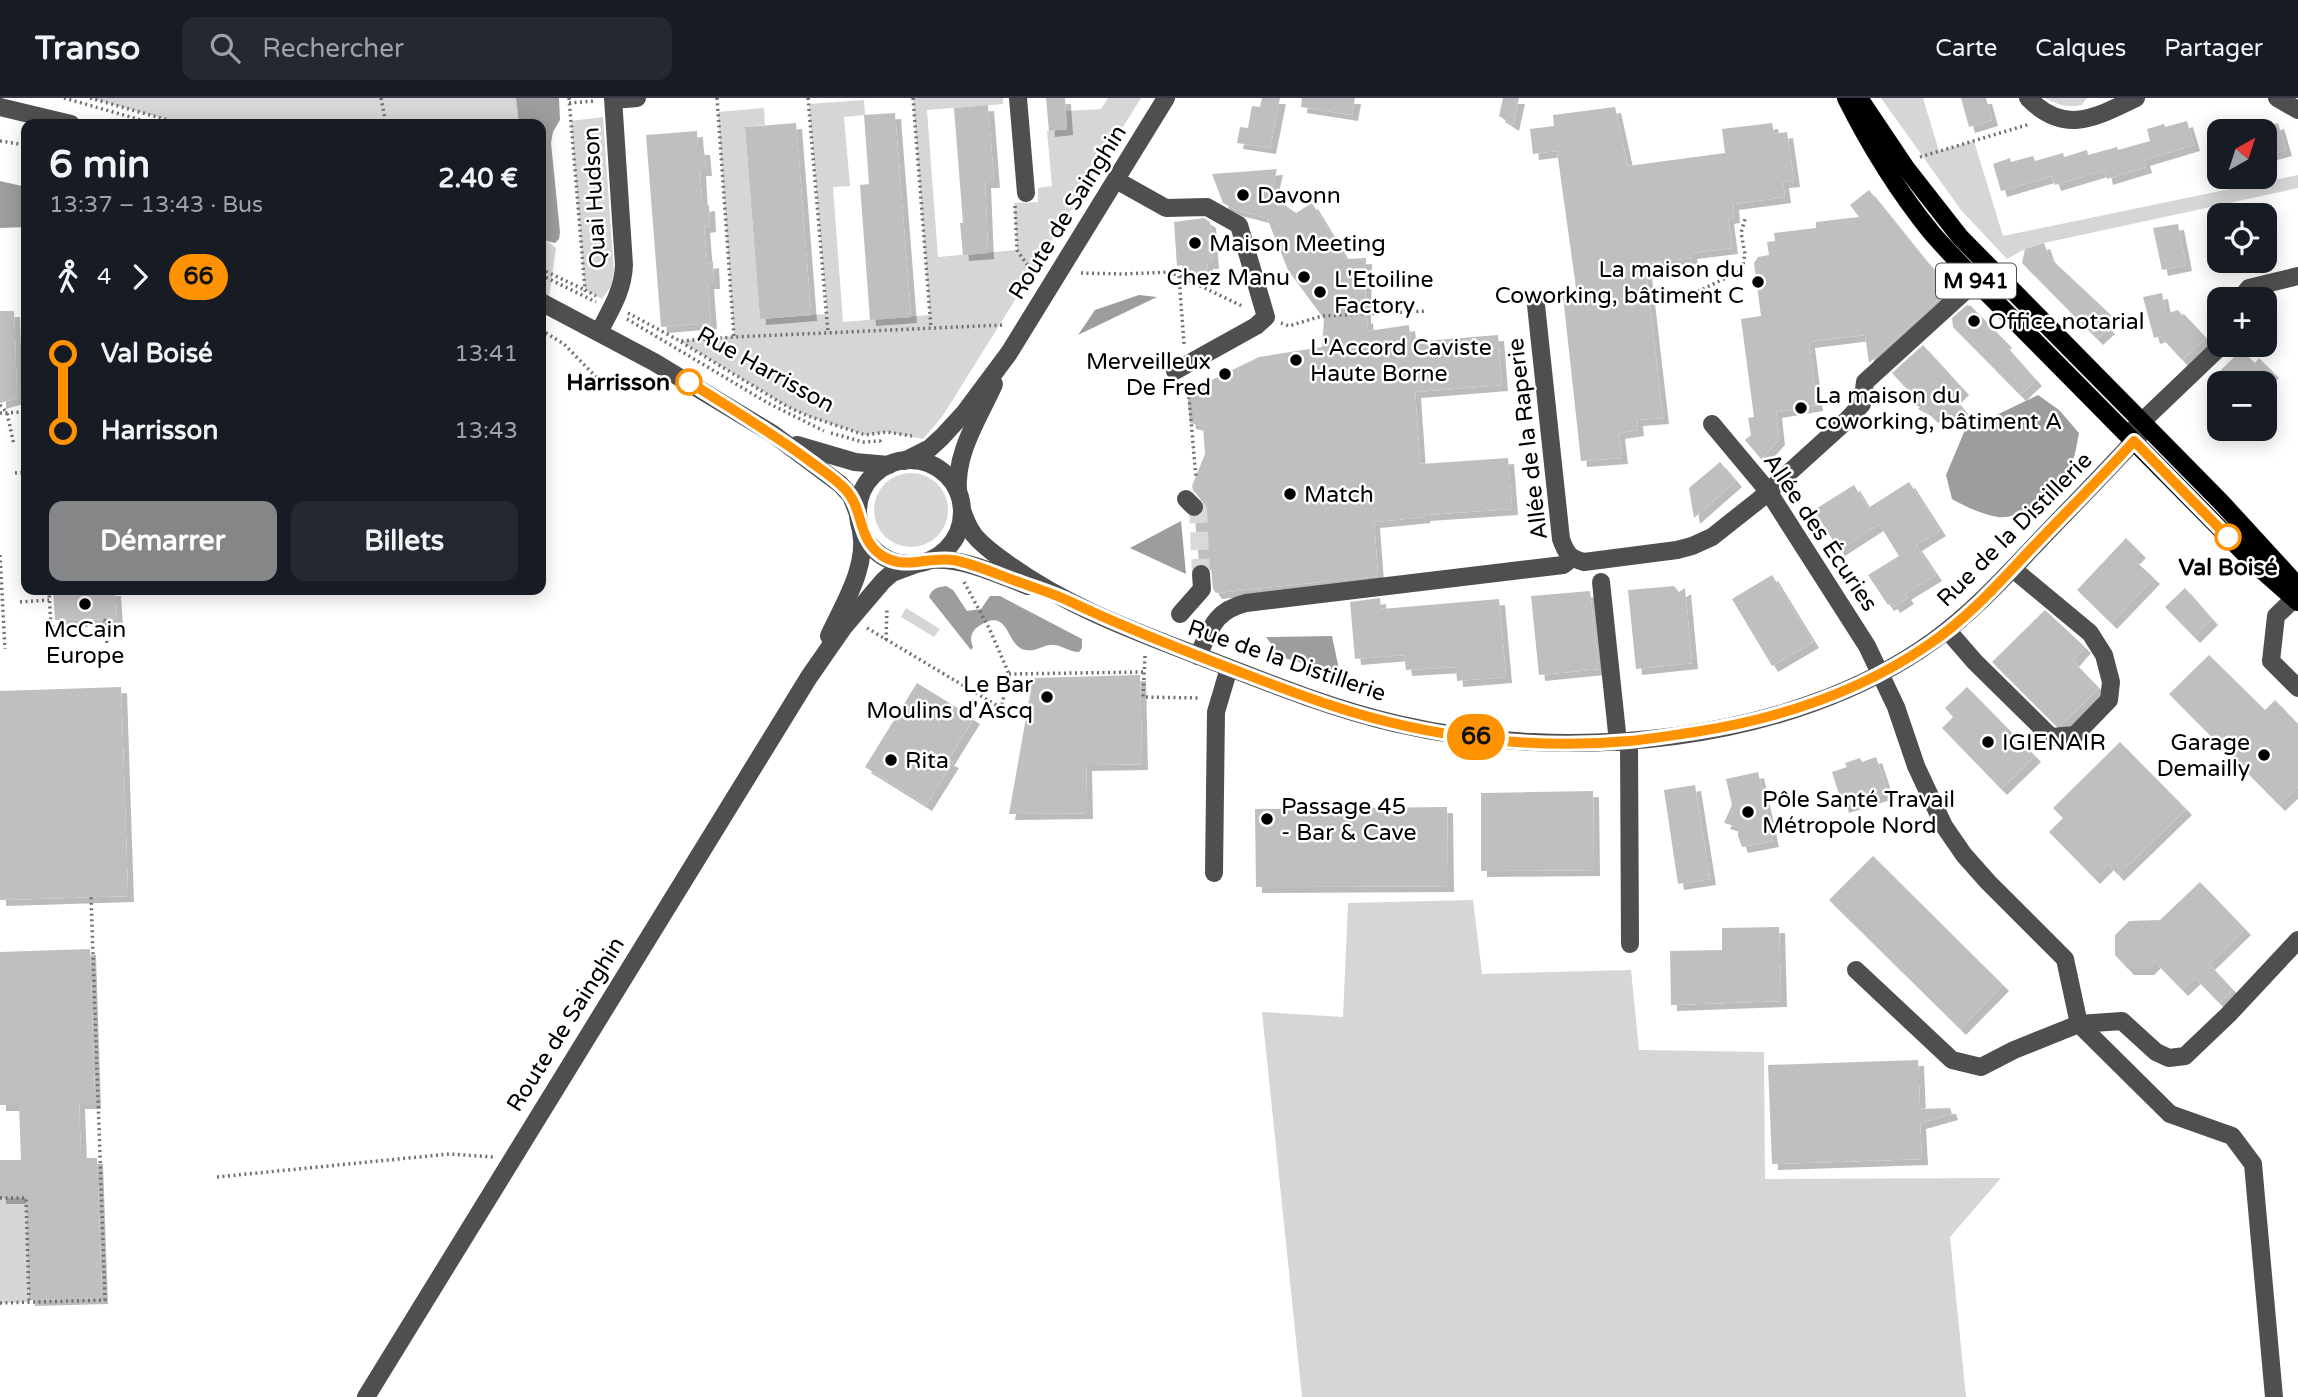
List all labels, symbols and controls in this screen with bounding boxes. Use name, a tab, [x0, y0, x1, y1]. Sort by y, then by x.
search box	[182, 17, 672, 80]
text: Transo	[35, 29, 140, 68]
icon: search	[206, 29, 244, 67]
text: Rechercher	[262, 33, 404, 64]
text: Carte	[1935, 34, 1997, 63]
text: Calques	[2035, 34, 2126, 63]
text: Partager	[2164, 34, 2263, 63]
north arrow	[2207, 119, 2277, 189]
map controls	[2207, 119, 2277, 441]
street label: Route de Sainghin	[1003, 120, 1133, 305]
street label: Quai Hudson	[577, 126, 613, 269]
text: 6 min	[49, 142, 150, 188]
text: 2.40 €	[438, 163, 518, 194]
place label: Davonn	[1257, 182, 1341, 210]
marker: Davonn	[1235, 187, 1251, 203]
text: 13:37 – 13:43 · Bus	[49, 191, 263, 219]
button: locate	[2207, 203, 2277, 273]
place label: Maison Meeting	[1209, 230, 1386, 258]
marker: Maison Meeting	[1187, 235, 1203, 251]
place label: La maison du Coworking, bâtiment C	[1495, 256, 1744, 310]
icon: walk	[49, 258, 87, 296]
icon: forward	[121, 258, 159, 296]
text: 66	[183, 262, 214, 291]
text: 4	[97, 263, 111, 291]
place label: Chez Manu	[1166, 264, 1290, 292]
road number: M 941	[1936, 264, 2016, 298]
place label: L'Etoiline Factory	[1334, 266, 1433, 320]
marker: Chez Manu	[1296, 269, 1312, 285]
marker: La maison du Coworking, bâtiment C	[1750, 274, 1766, 290]
marker: L'Etoiline Factory	[1312, 284, 1328, 300]
button: +	[2207, 287, 2277, 357]
place label: Office notarial	[1988, 308, 2144, 336]
marker: Office notarial	[1966, 313, 1982, 329]
street label: Rue Harrisson	[692, 321, 839, 419]
place label: L'Accord Caviste Haute Borne	[1310, 334, 1492, 388]
street label: Allée de la Raperie	[1502, 336, 1554, 541]
text: Val Boisé	[101, 338, 213, 369]
text: 13:41	[454, 340, 518, 368]
place label: Merveilleux De Fred	[1086, 348, 1211, 402]
marker: L'Accord Caviste Haute Borne	[1288, 352, 1304, 368]
marker: Merveilleux De Fred	[1217, 366, 1233, 382]
place label: Harrisson	[566, 369, 670, 397]
marker: Harrisson	[676, 369, 702, 395]
button: −	[2207, 371, 2277, 441]
place label: La maison du coworking, bâtiment A	[1815, 382, 2062, 436]
marker: La maison du coworking, bâtiment A	[1793, 400, 1809, 416]
text: Harrisson	[101, 415, 218, 446]
text: 13:43	[454, 417, 518, 445]
street label: Rue de la Distillerie	[1931, 446, 2098, 613]
street label: Allée des Écuries	[1757, 448, 1883, 617]
place label: Match	[1304, 481, 1374, 509]
marker: Match	[1282, 486, 1298, 502]
button: Démarrer	[49, 501, 277, 581]
button: Billets	[291, 501, 518, 581]
marker: Val Boisé	[2215, 524, 2241, 550]
place label: Val Boisé	[2179, 554, 2277, 582]
marker: McCain Europe	[77, 596, 93, 612]
street label: Rue de la Distillerie	[1184, 614, 1389, 708]
place label: McCain Europe	[44, 616, 126, 670]
place label: Le Bar Moulins d'Ascq	[866, 671, 1033, 725]
marker: Le Bar Moulins d'Ascq	[1039, 689, 1055, 705]
line badge: 66	[1444, 714, 1508, 760]
text: 66	[1461, 722, 1491, 751]
place label: IGIENAIR	[2002, 729, 2106, 757]
place label: Garage Demailly	[2157, 729, 2250, 783]
marker: IGIENAIR	[1980, 734, 1996, 750]
place label: Rita	[905, 747, 949, 775]
marker: Garage Demailly	[2256, 747, 2272, 763]
marker: Rita	[883, 752, 899, 768]
place label: Pôle Santé Travail Métropole Nord	[1762, 786, 1955, 840]
place label: Passage 45 - Bar & Cave	[1281, 793, 1417, 847]
marker: Pôle Santé Travail Métropole Nord	[1740, 804, 1756, 820]
marker: Passage 45 - Bar & Cave	[1259, 811, 1275, 827]
street label: Route de Sainghin	[501, 932, 631, 1117]

